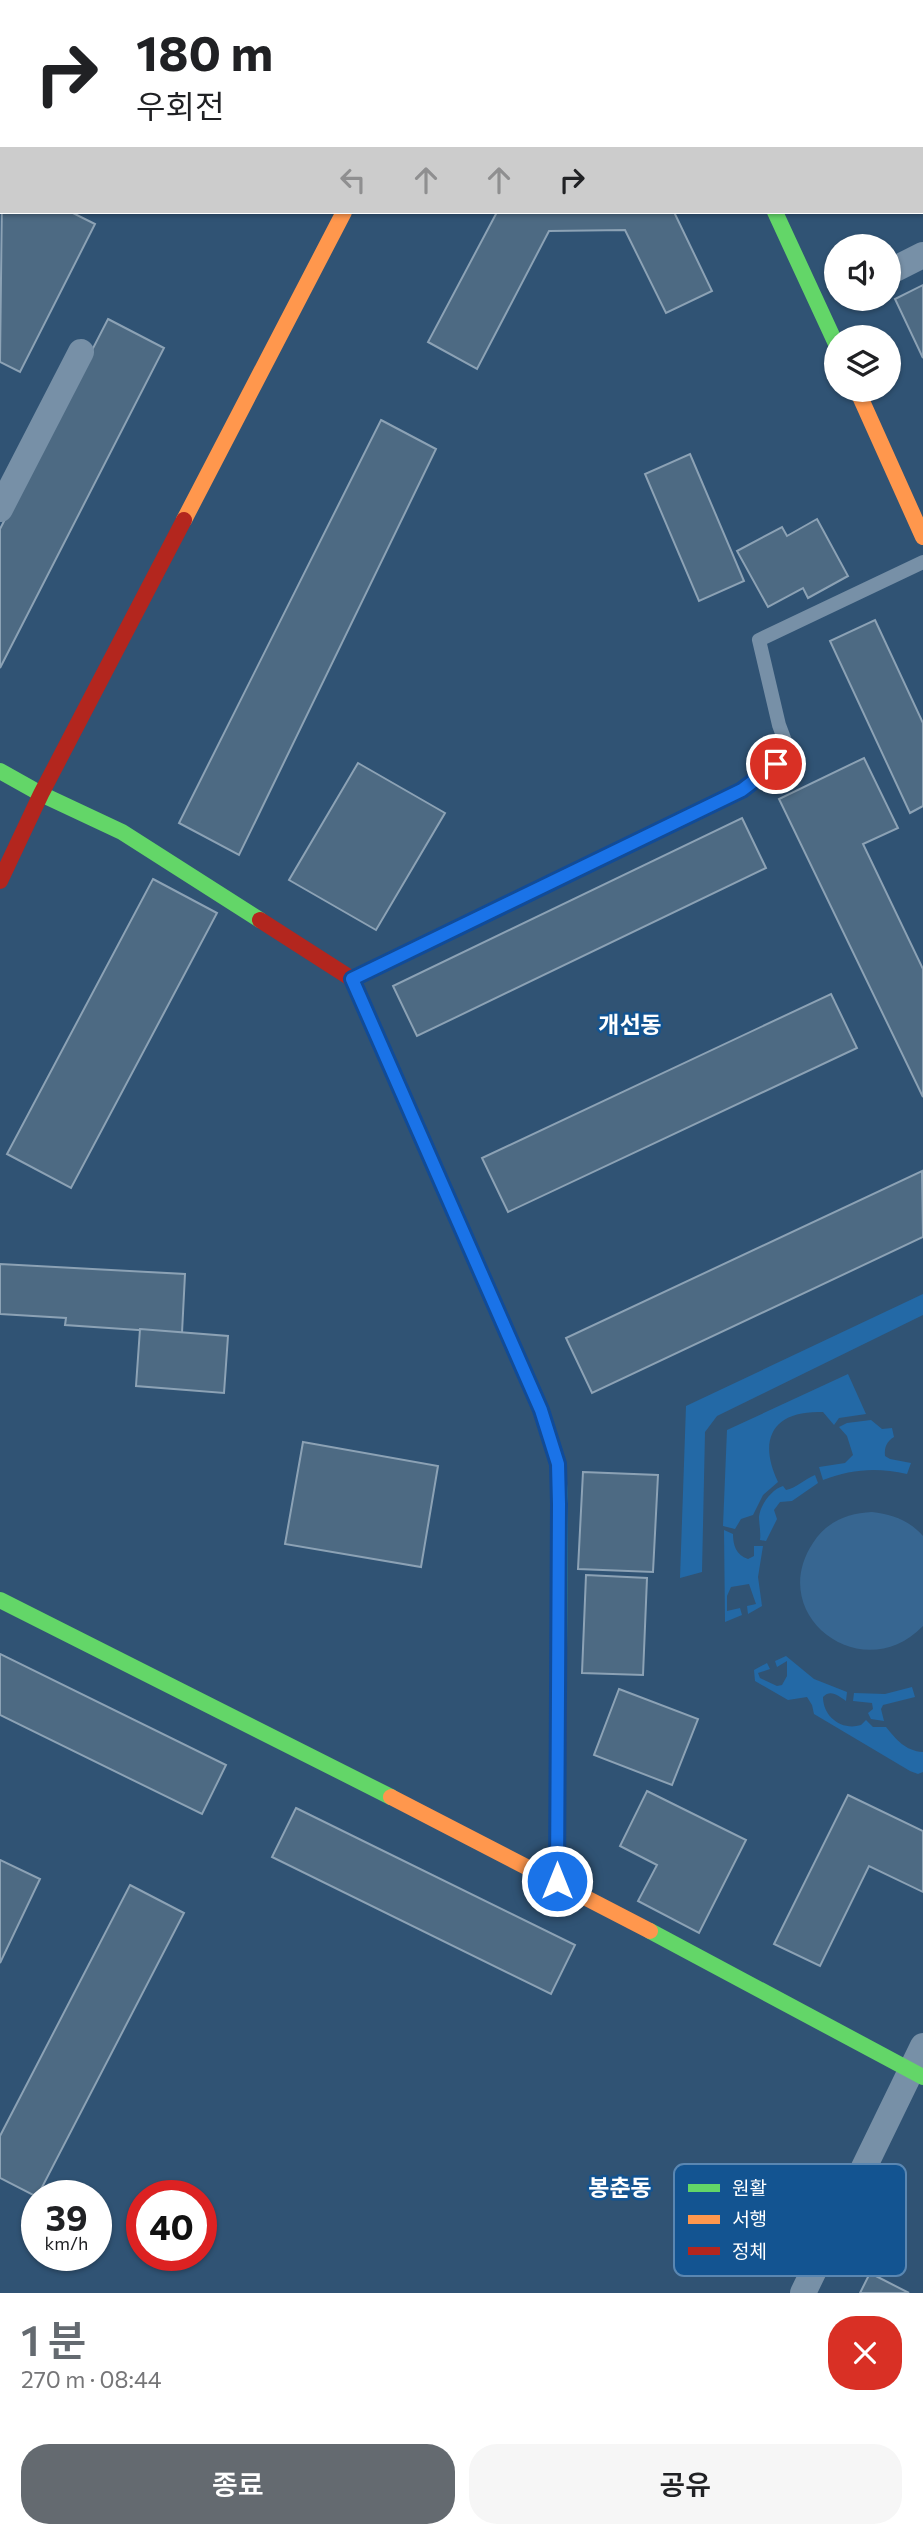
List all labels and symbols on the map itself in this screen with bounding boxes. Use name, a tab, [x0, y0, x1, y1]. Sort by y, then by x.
pin	[746, 734, 806, 794]
district label: 개선동	[598, 1010, 662, 1038]
position arrow	[520, 1844, 594, 1918]
legend	[674, 2164, 906, 2276]
district label: 봉춘동	[588, 2173, 652, 2201]
text: 원활	[732, 2176, 767, 2199]
speed limit sign: 40	[126, 2180, 217, 2271]
text: 서행	[732, 2207, 767, 2230]
text: 정체	[732, 2239, 767, 2262]

